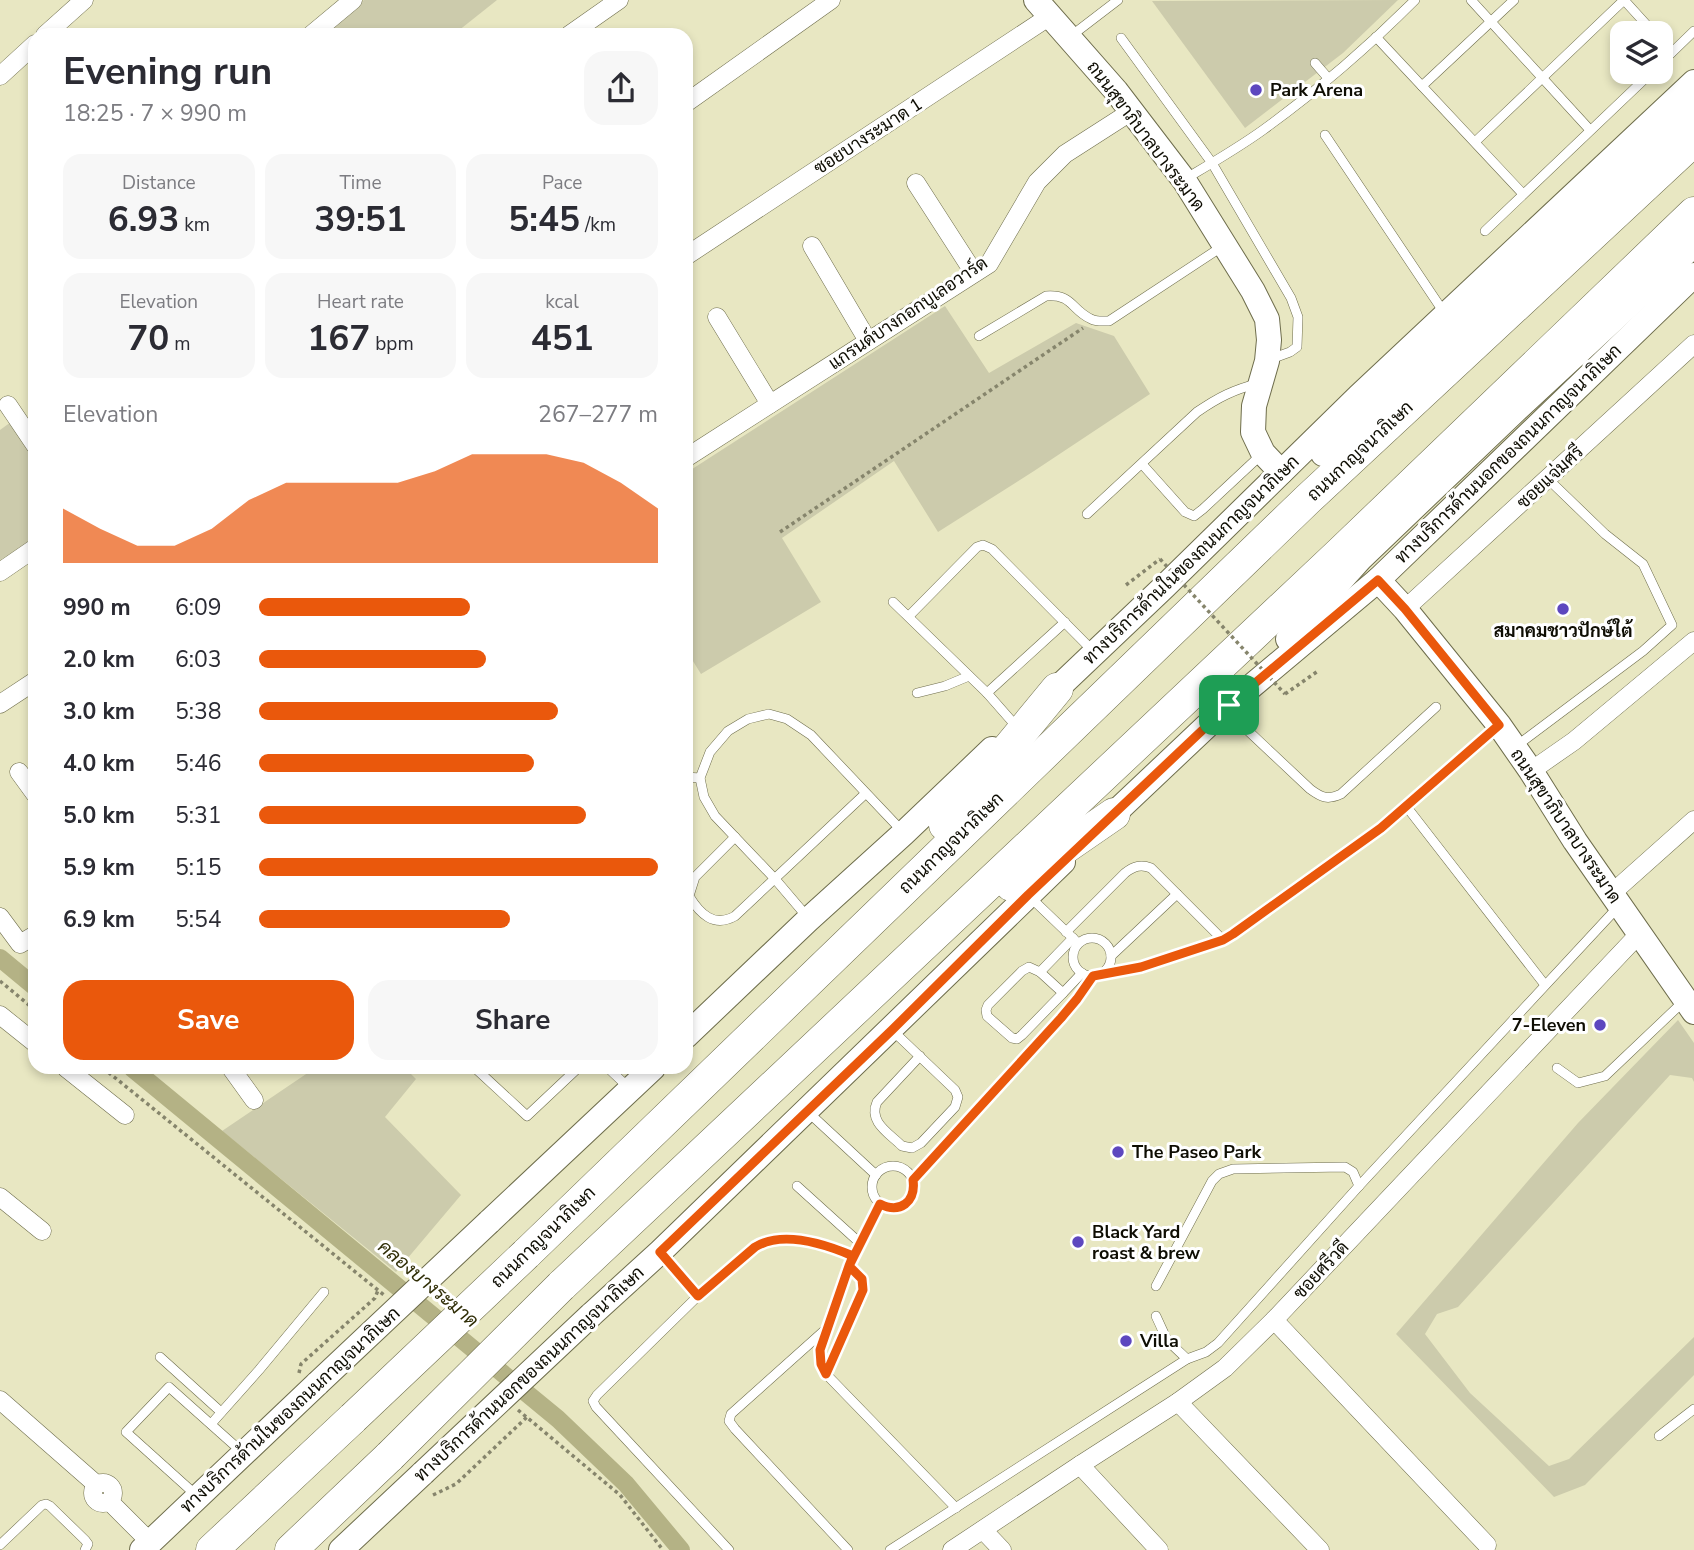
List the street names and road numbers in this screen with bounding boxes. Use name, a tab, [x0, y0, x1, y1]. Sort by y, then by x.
street label: ถนนสุขาภิบาลบางระมาด	[1082, 56, 1210, 216]
street label: ซอยบางระมาด 1	[809, 92, 927, 180]
street label: แกรนด์บางกอกบูเลอวาร์ด	[823, 250, 993, 376]
street label: ทางบริการด้านนอกของถนนกาญจนาภิเษก	[1389, 339, 1627, 569]
street label: ถนนกาญจนาภิเษก	[1302, 396, 1418, 506]
street label: ซอยแจ่มศรี	[1511, 439, 1589, 514]
street label: ทางบริการด้านในของถนนกาญจนาภิเษก	[1077, 449, 1304, 670]
street label: ถนนสุขาภิบาลบางระมาด	[1505, 744, 1627, 908]
street label: ถนนกาญจนาภิเษก	[893, 787, 1009, 899]
street label: ถนนกาญจนาภิเษก	[485, 1181, 601, 1293]
street label: ซอยศรีวดี	[1287, 1235, 1354, 1304]
street label: ทางบริการด้านนอกของถนนกาญจนาภิเษก	[409, 1261, 649, 1487]
street label: ทางบริการด้านในของถนนกาญจนาภิเษก	[174, 1301, 405, 1518]

